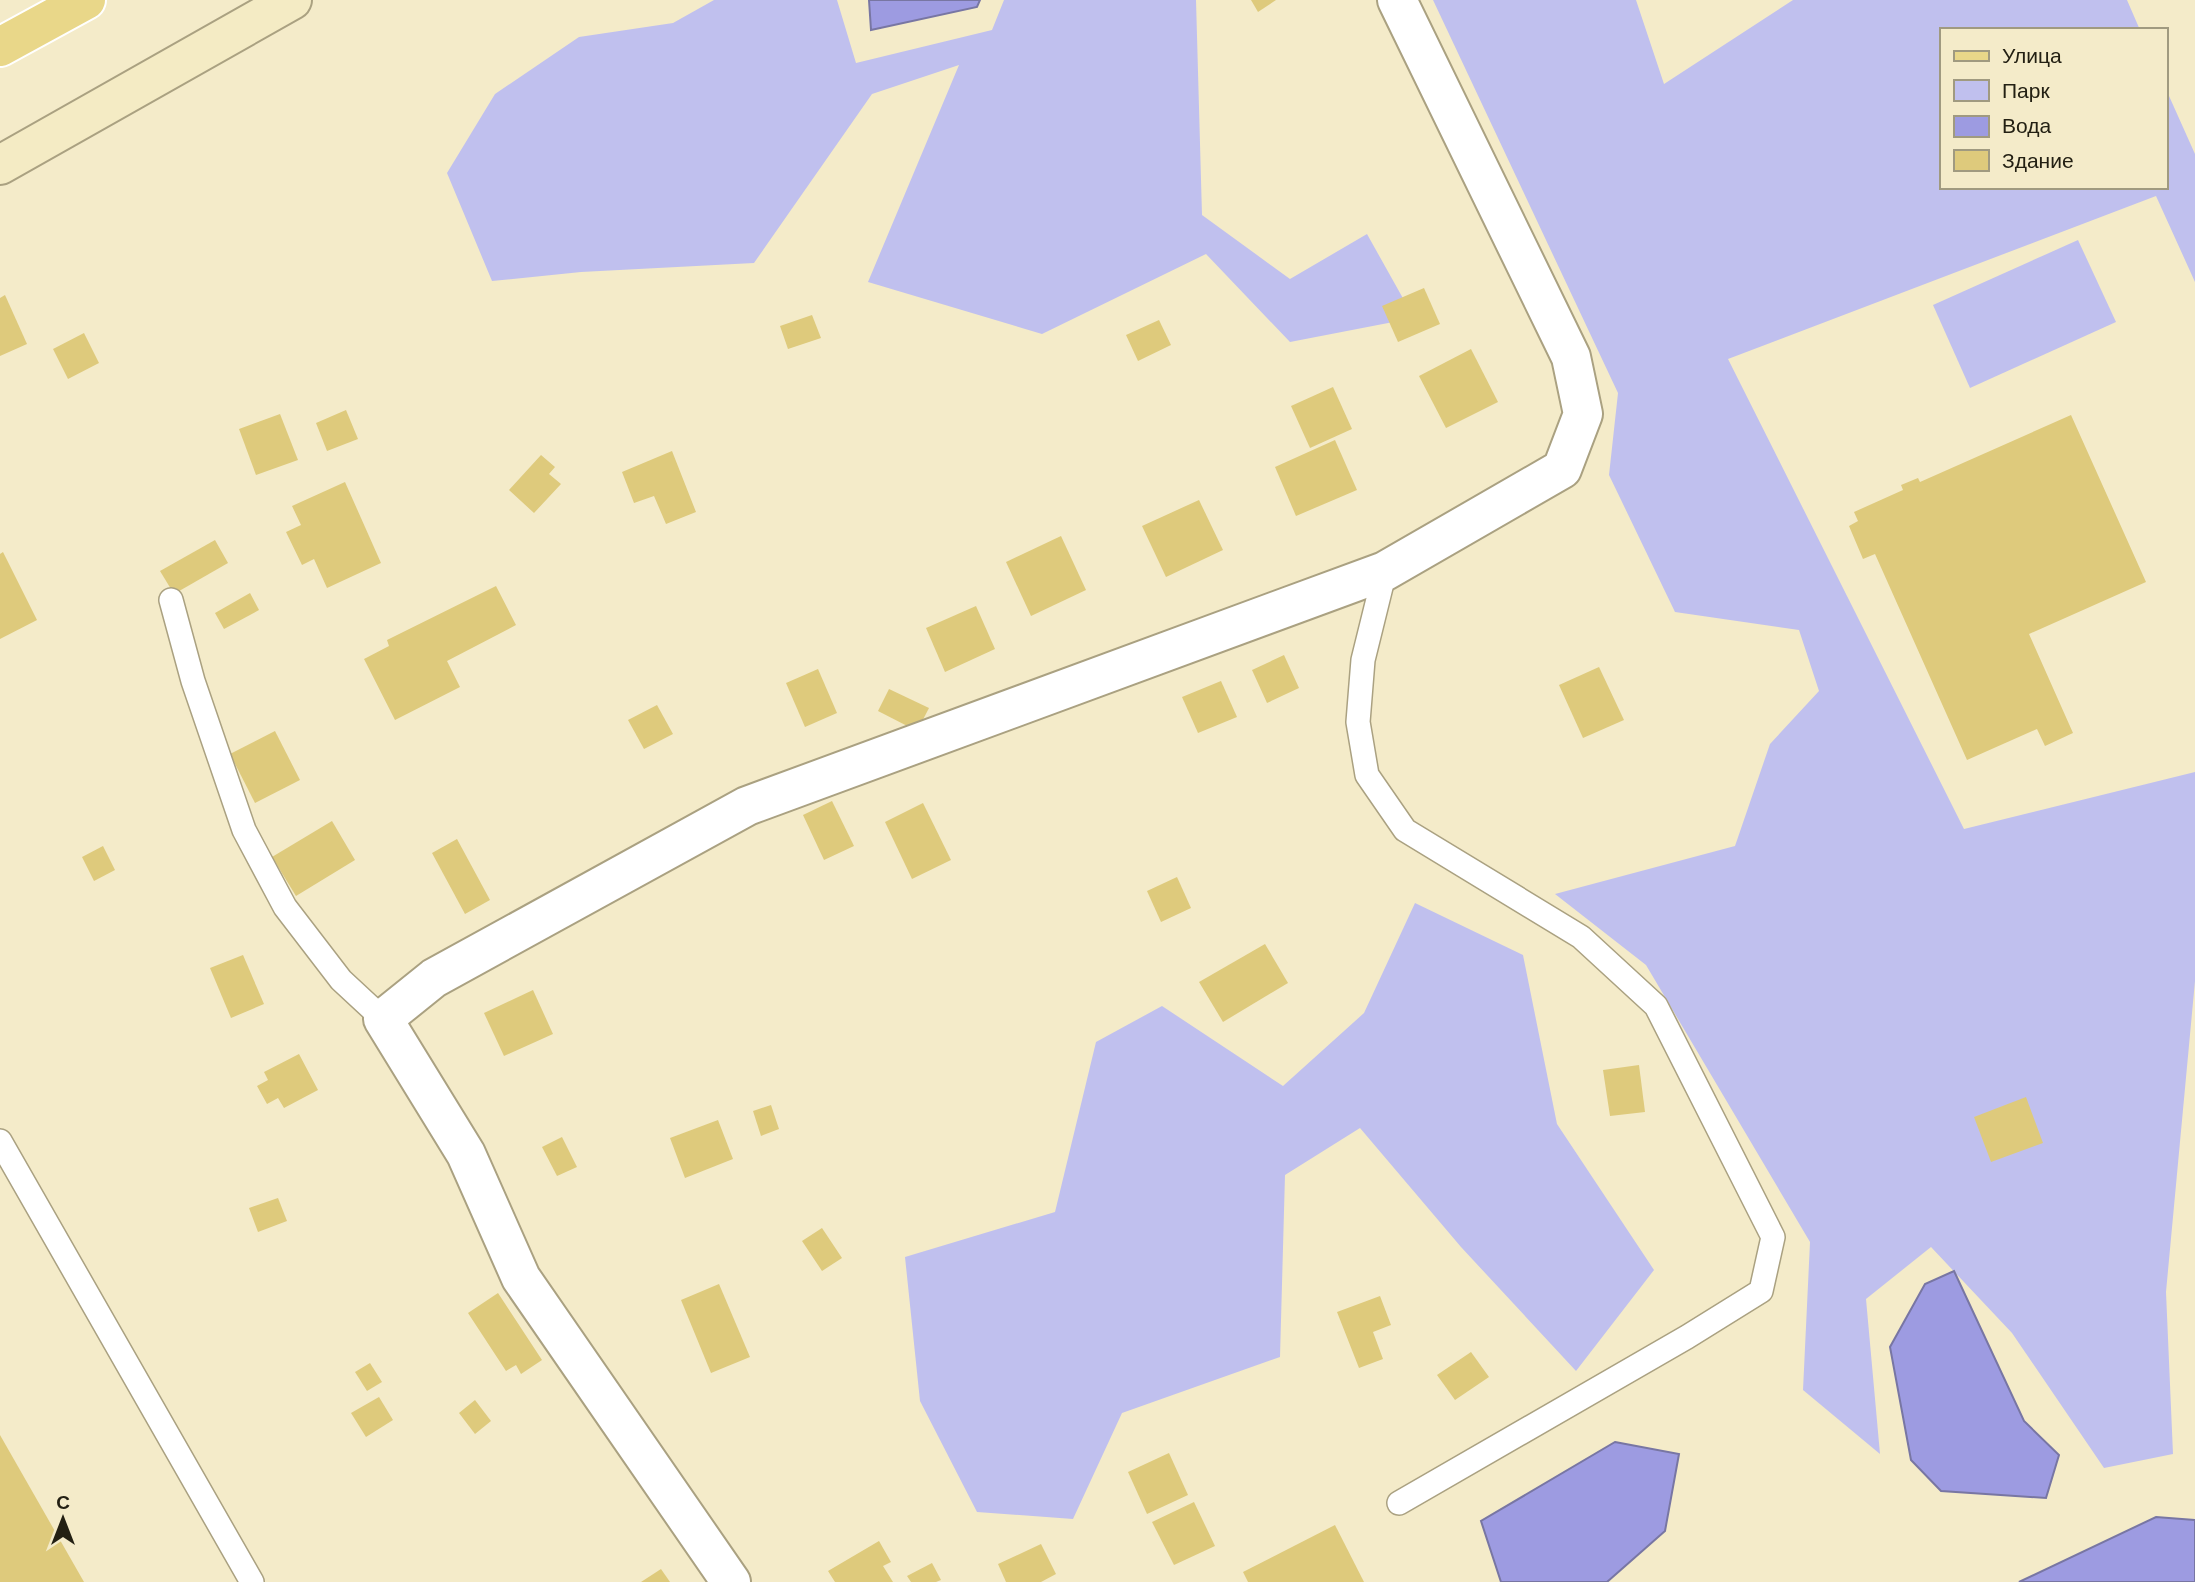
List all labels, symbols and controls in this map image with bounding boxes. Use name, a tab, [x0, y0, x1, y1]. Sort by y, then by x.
legend	[1940, 28, 2167, 189]
text: Улица	[2002, 42, 2062, 67]
text: Парк	[2002, 77, 2050, 102]
text: Вода	[2002, 112, 2051, 137]
text: Здание	[2002, 147, 2074, 172]
north arrow	[28, 1484, 98, 1554]
text: С	[56, 1490, 70, 1513]

